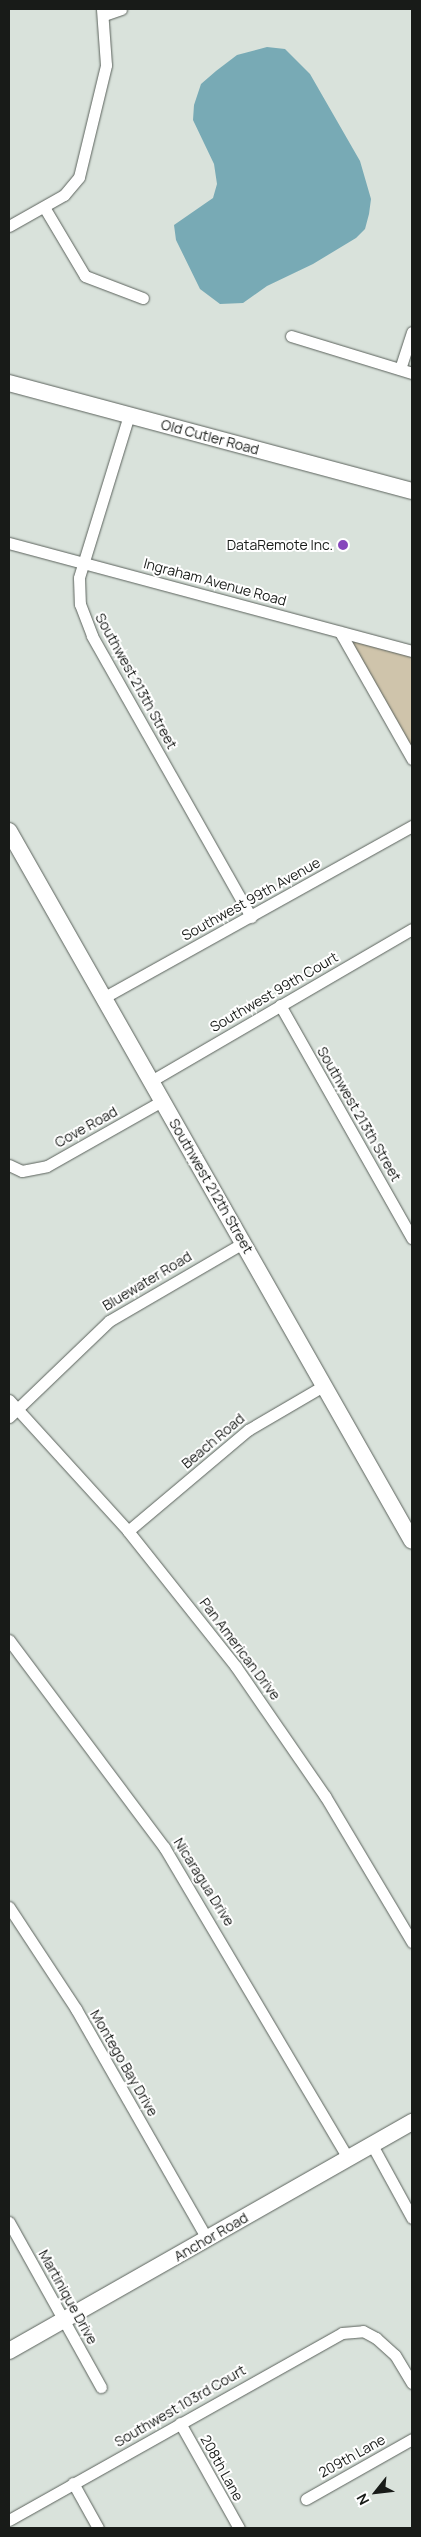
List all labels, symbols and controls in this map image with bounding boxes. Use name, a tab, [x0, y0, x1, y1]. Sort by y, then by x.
street label: Old Cutler Road	[159, 416, 261, 458]
place label: DataRemote Inc.	[227, 537, 333, 553]
marker: DataRemote Inc.	[337, 539, 349, 551]
street label: Ingraham Avenue Road	[142, 555, 288, 609]
street label: Southwest 213th Street	[92, 610, 180, 752]
street label: Southwest 99th Avenue	[179, 854, 323, 944]
street label: Southwest 99th Court	[207, 948, 341, 1036]
street label: Southwest 213th Street	[314, 1044, 404, 1184]
street label: Cove Road	[52, 1103, 120, 1151]
street label: Southwest 212th Street	[166, 1116, 256, 1256]
street label: Bluewater Road	[100, 1248, 194, 1314]
street label: Beach Road	[178, 1410, 248, 1472]
street label: Pan American Drive	[196, 1595, 284, 1703]
street label: Nicaragua Drive	[170, 1835, 238, 1929]
street label: Montego Bay Drive	[87, 2007, 161, 2119]
street label: Anchor Road	[171, 2209, 251, 2265]
street label: Martinique Drive	[35, 2247, 101, 2347]
street label: Southwest 103rd Court	[111, 2362, 249, 2450]
street label: 209th Lane	[316, 2431, 388, 2481]
street label: 208th Lane	[197, 2432, 247, 2504]
north arrow	[351, 2467, 401, 2517]
text: N	[352, 2491, 373, 2509]

